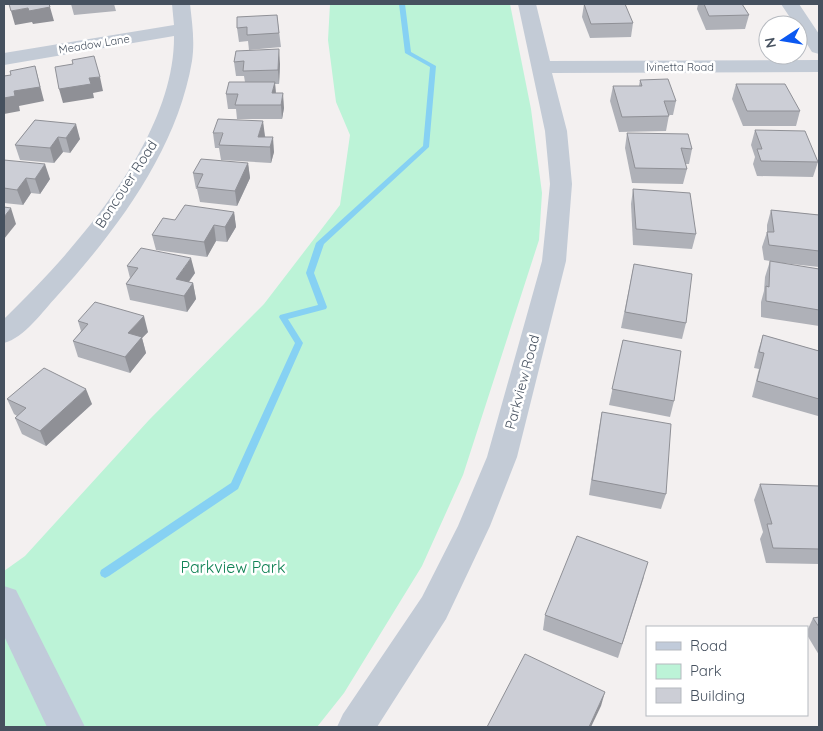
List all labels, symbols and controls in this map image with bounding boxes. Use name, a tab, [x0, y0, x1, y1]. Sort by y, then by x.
north arrow	[758, 15, 808, 65]
street label: Meadow Lane	[57, 31, 131, 57]
text: N	[760, 36, 780, 50]
street label: Ivinetta Road	[646, 60, 714, 74]
street label: Boncouer Road	[91, 137, 161, 231]
street label: Parkview Road	[501, 333, 543, 431]
park label: Parkview Park	[180, 557, 286, 577]
legend	[646, 626, 808, 716]
text: Road	[690, 636, 727, 655]
text: Park	[690, 661, 722, 680]
text: Building	[690, 686, 745, 705]

